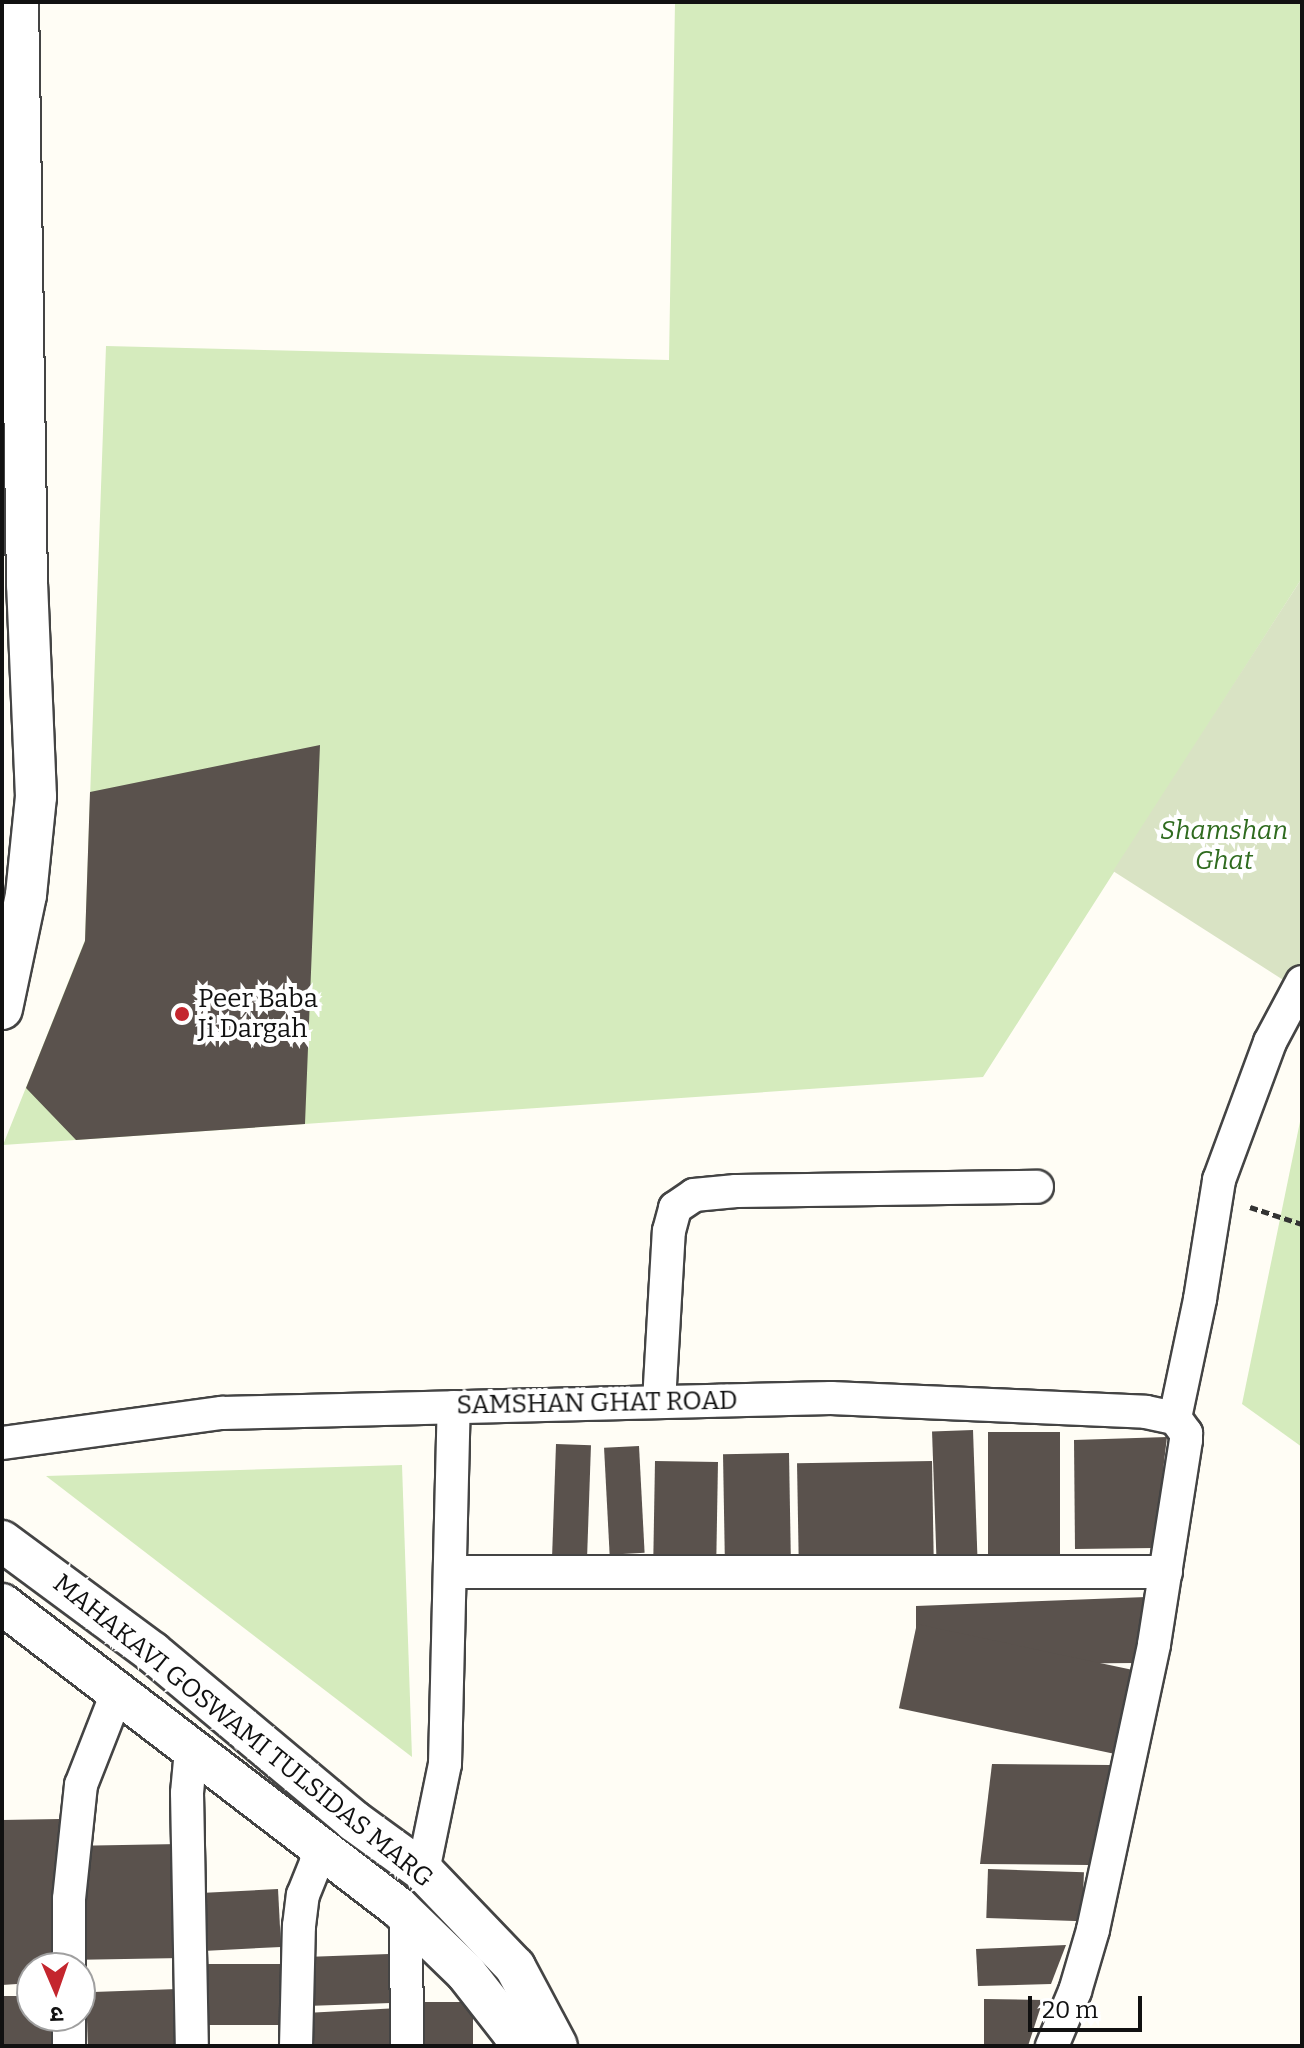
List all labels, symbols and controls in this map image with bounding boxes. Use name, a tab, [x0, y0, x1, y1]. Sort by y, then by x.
park label: Shamshan Ghat	[1160, 815, 1288, 876]
place label: Peer Baba Ji Dargah	[198, 983, 318, 1044]
marker: Peer Baba Ji Dargah	[173, 1005, 191, 1023]
street label: SAMSHAN GHAT ROAD	[456, 1385, 738, 1421]
street label: MAHAKAVI GOSWAMI TULSIDAS MARG	[47, 1568, 439, 1894]
north arrow	[16, 1952, 96, 2032]
scale bar	[1032, 1980, 1146, 2030]
text: 20 m	[1042, 1996, 1098, 2024]
text: उ	[50, 2001, 64, 2028]

